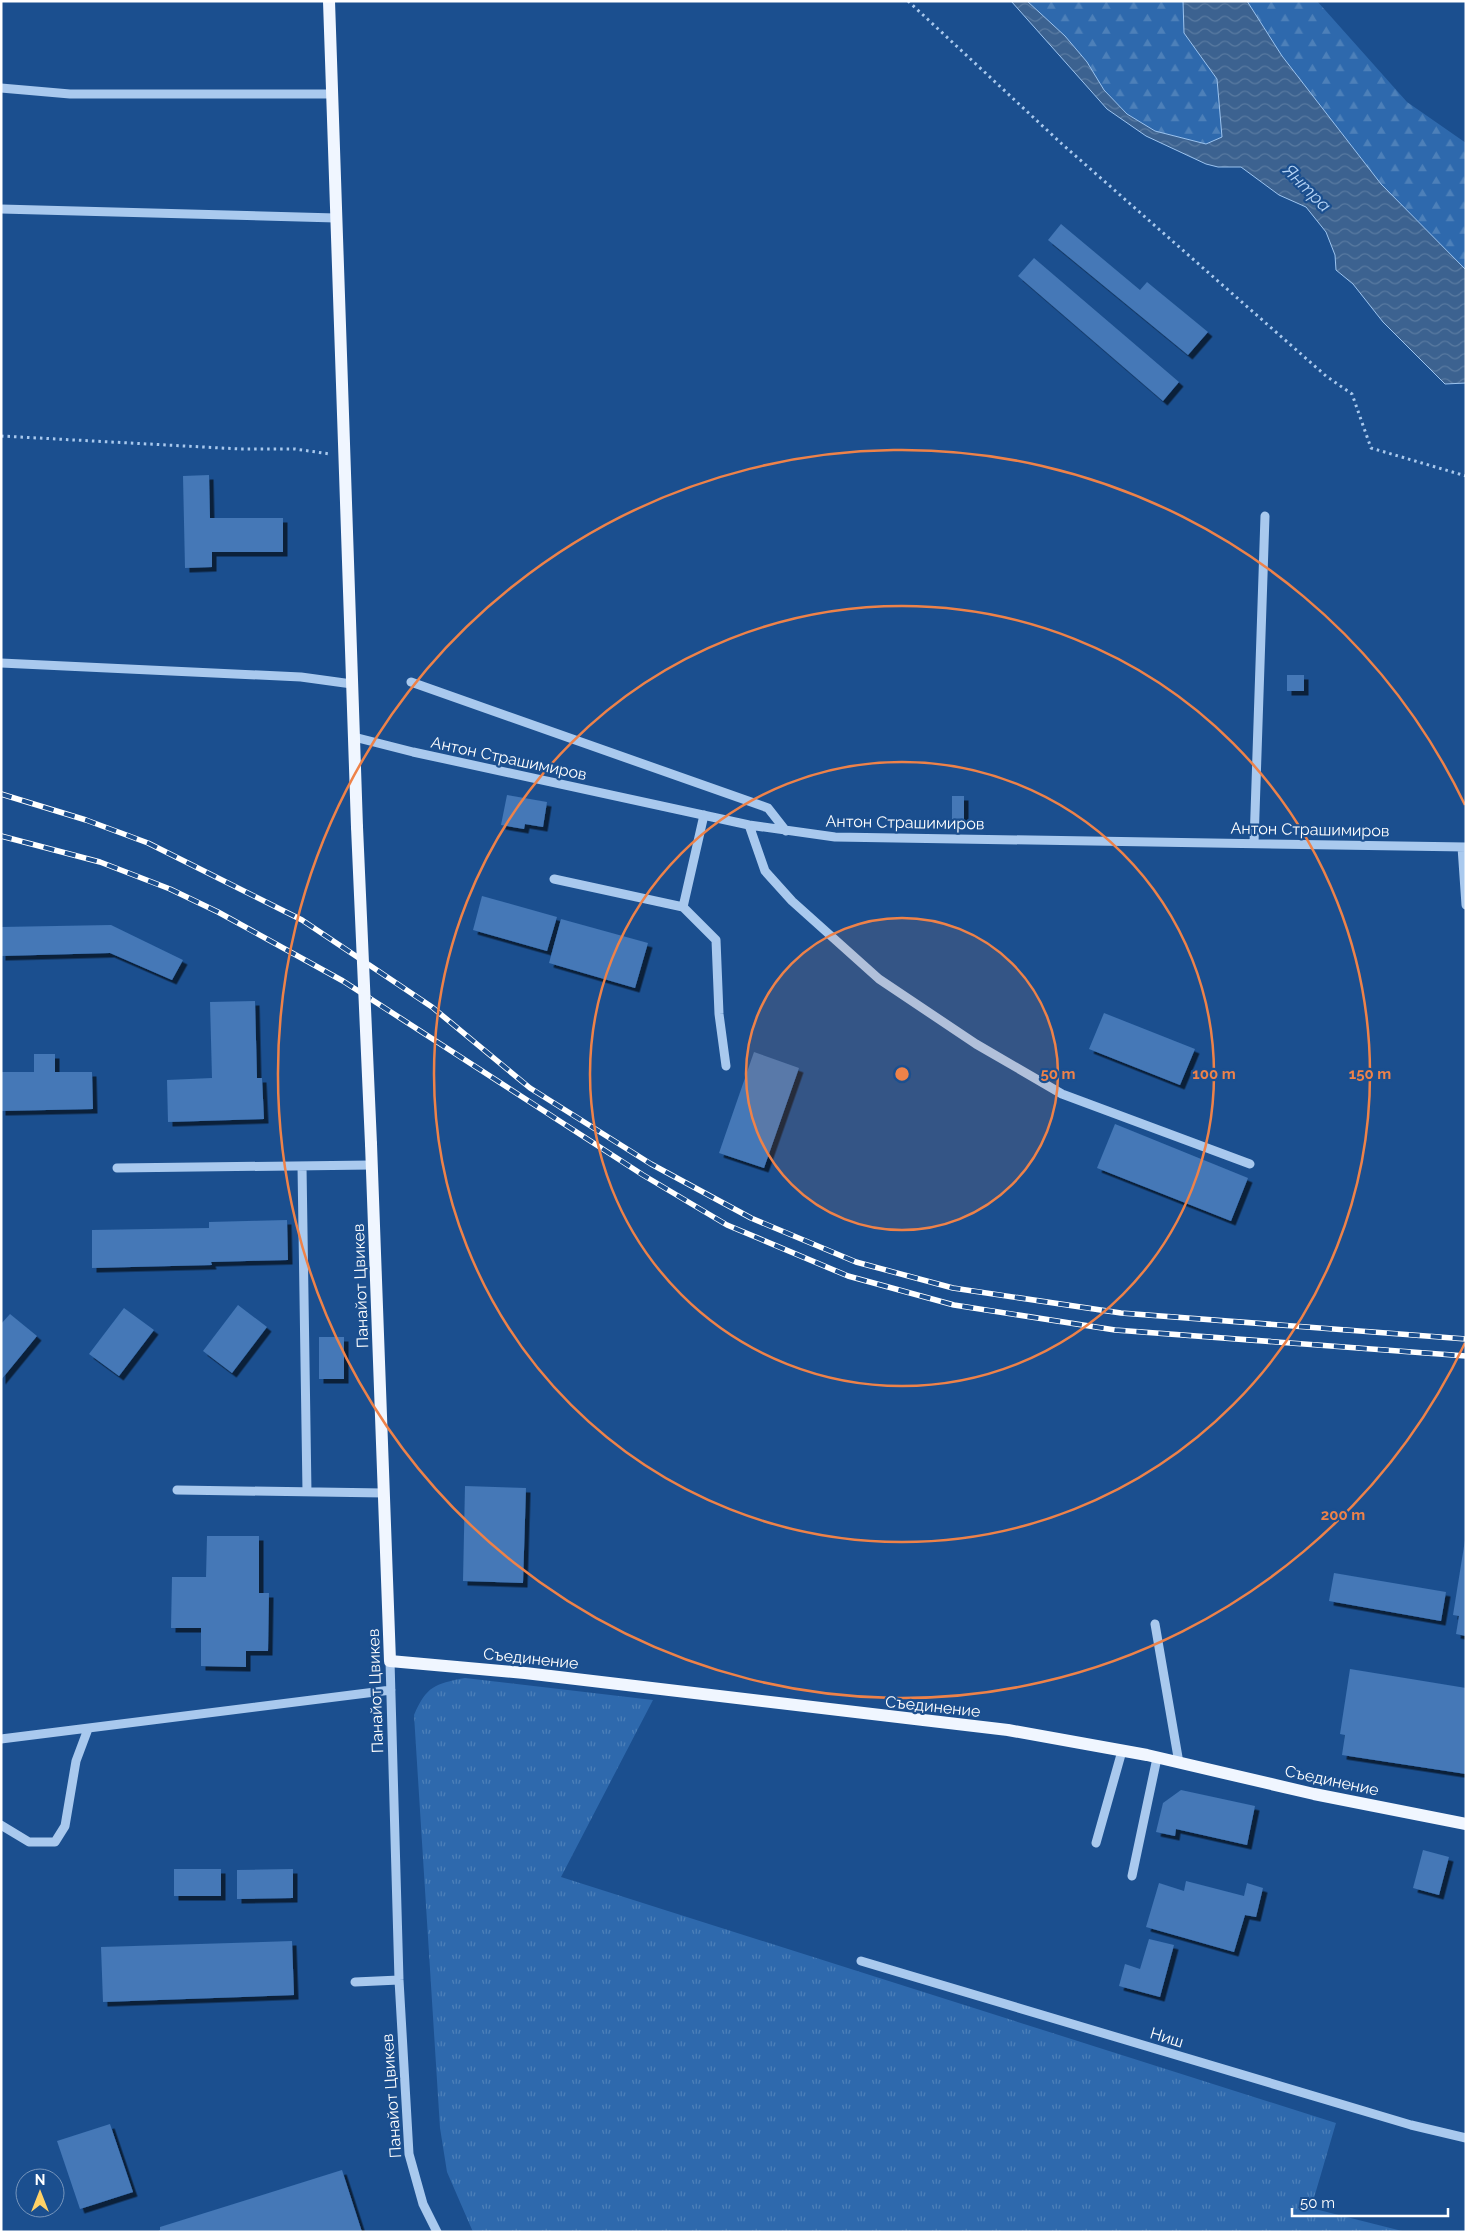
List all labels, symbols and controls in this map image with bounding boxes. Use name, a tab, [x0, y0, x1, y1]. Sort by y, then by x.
water label: Янтра	[1279, 159, 1336, 216]
street label: Антон Страшимиров	[429, 733, 589, 784]
street label: Антон Страшимиров	[825, 812, 985, 833]
street label: Антон Страшимиров	[1230, 819, 1390, 840]
centre of rings	[893, 1065, 911, 1083]
text: 50 m	[1040, 1065, 1076, 1083]
text: 100 m	[1192, 1065, 1236, 1083]
text: 150 m	[1349, 1065, 1391, 1083]
street label: Панайот Цвикев	[349, 1223, 372, 1349]
text: 200 m	[1321, 1506, 1365, 1524]
street label: Панайот Цвикев	[364, 1628, 387, 1754]
street label: Съединение	[482, 1644, 579, 1673]
street label: Съединение	[884, 1692, 981, 1721]
street label: Съединение	[1283, 1761, 1381, 1800]
street label: Ниш	[1148, 2023, 1186, 2052]
street label: Панайот Цвикев	[378, 2033, 405, 2159]
north arrow	[15, 2168, 65, 2218]
text: N	[35, 2172, 45, 2188]
scale bar	[1292, 2186, 1448, 2218]
text: 50 m	[1300, 2194, 1335, 2212]

